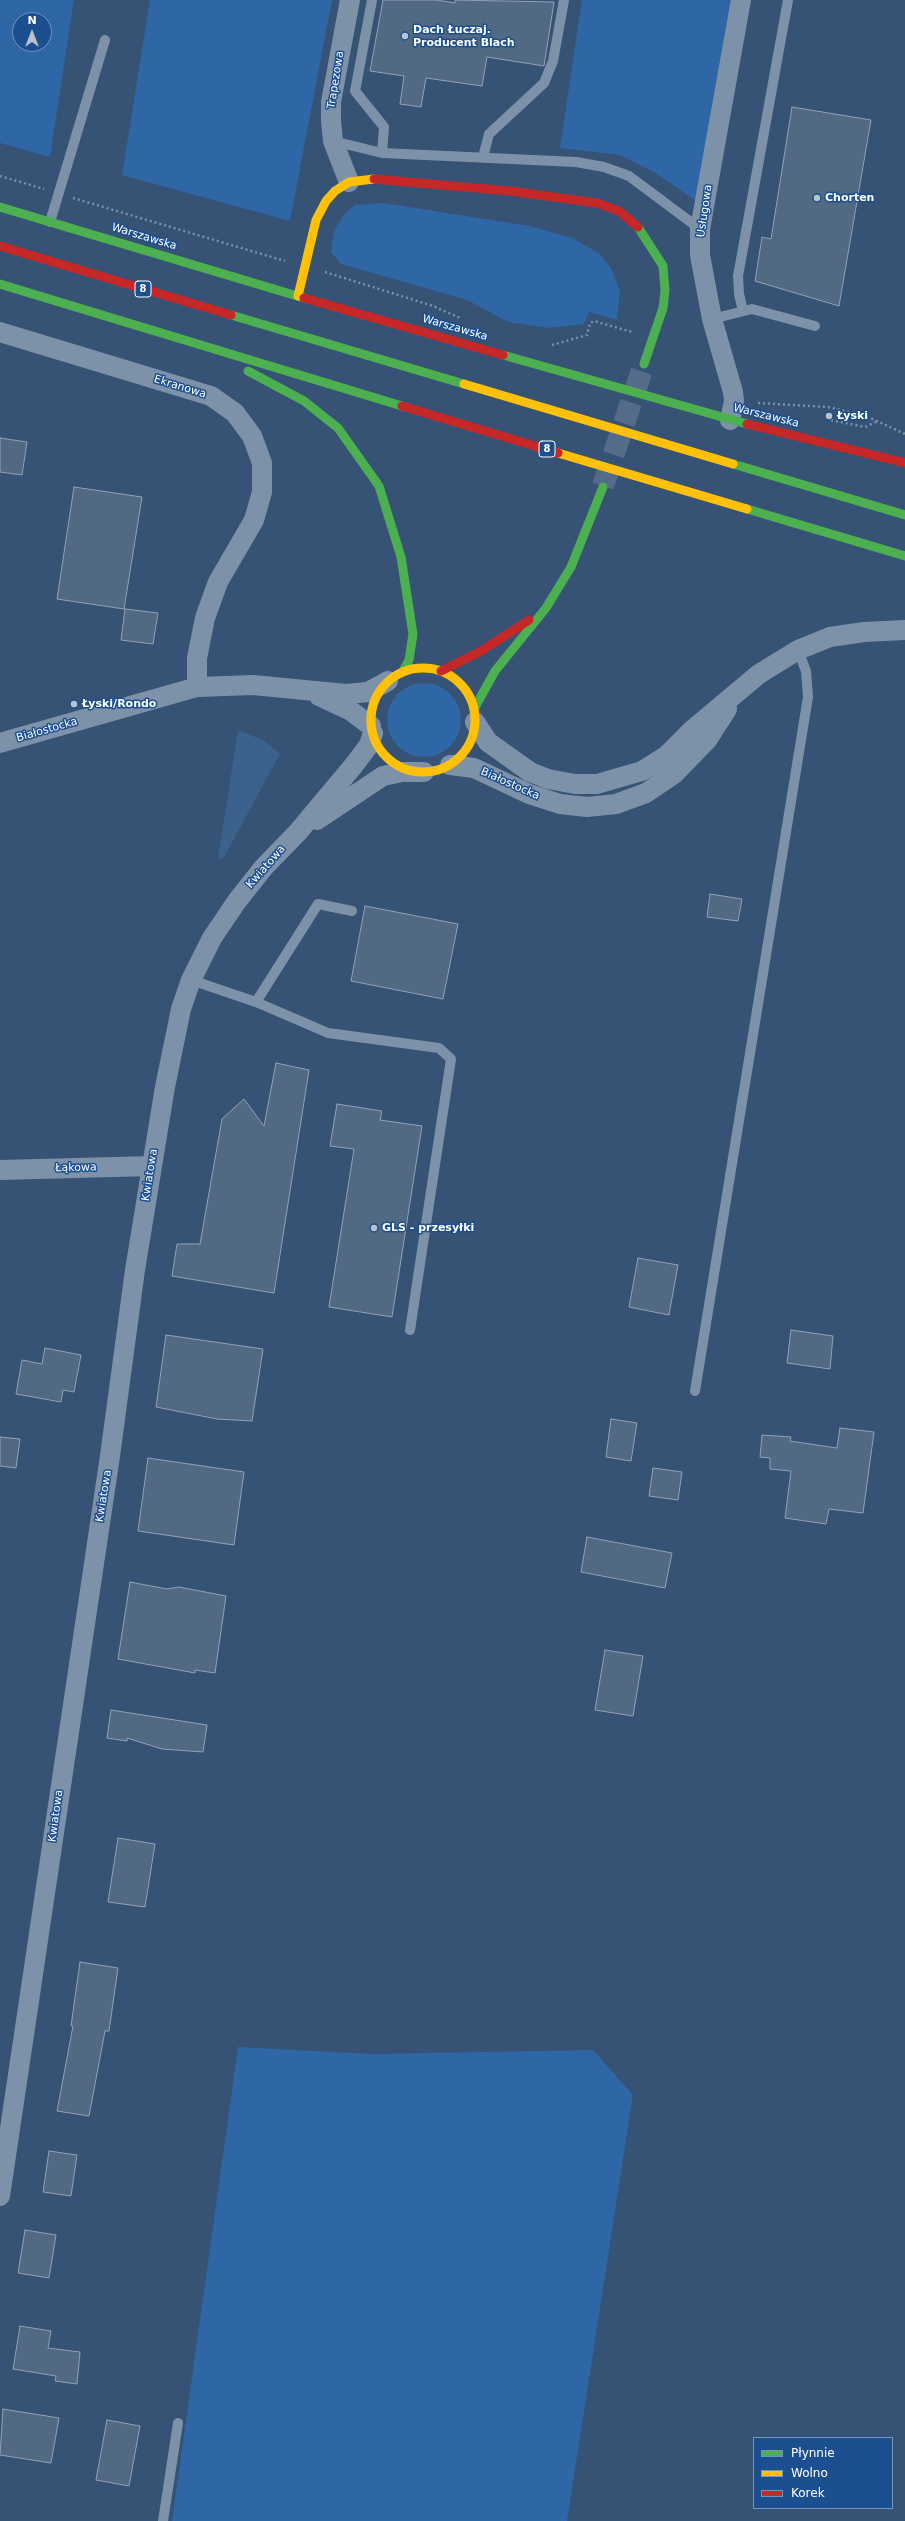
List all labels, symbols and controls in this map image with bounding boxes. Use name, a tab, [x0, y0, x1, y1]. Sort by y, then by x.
north arrow	[12, 12, 52, 52]
text: N	[27, 14, 37, 27]
place label: Dach Łuczaj. Producent Blach	[413, 23, 515, 49]
marker: Dach Łuczaj. Producent Blach	[400, 31, 410, 41]
street label: Trapezowa	[325, 50, 347, 110]
street label: Usługowa	[695, 184, 715, 238]
place label: Chorten	[825, 191, 874, 205]
marker: Chorten	[812, 193, 822, 203]
street label: Warszawska	[110, 221, 178, 253]
road number: 8	[135, 281, 151, 297]
street label: Warszawska	[421, 312, 489, 344]
street label: Ekranowa	[152, 373, 208, 401]
street label: Warszawska	[732, 401, 800, 431]
place label: Łyski	[837, 409, 868, 423]
marker: Łyski	[824, 411, 834, 421]
road number: 8	[539, 441, 555, 457]
place label: Łyski/Rondo	[82, 697, 156, 711]
marker: Łyski/Rondo	[69, 699, 79, 709]
street label: Białostocka	[15, 715, 79, 745]
street label: Białostocka	[479, 765, 541, 803]
street label: Kwiatowa	[244, 843, 288, 891]
street label: Kwiatowa	[139, 1148, 161, 1202]
street label: Łąkowa	[55, 1161, 97, 1175]
place label: GLS - przesyłki	[382, 1221, 474, 1235]
marker: GLS - przesyłki	[369, 1223, 379, 1233]
street label: Kwiatowa	[93, 1469, 115, 1523]
street label: Kwiatowa	[46, 1789, 66, 1843]
legend	[753, 2437, 893, 2509]
text: Płynnie	[791, 2446, 835, 2460]
text: Wolno	[791, 2466, 828, 2480]
text: Korek	[791, 2486, 825, 2500]

